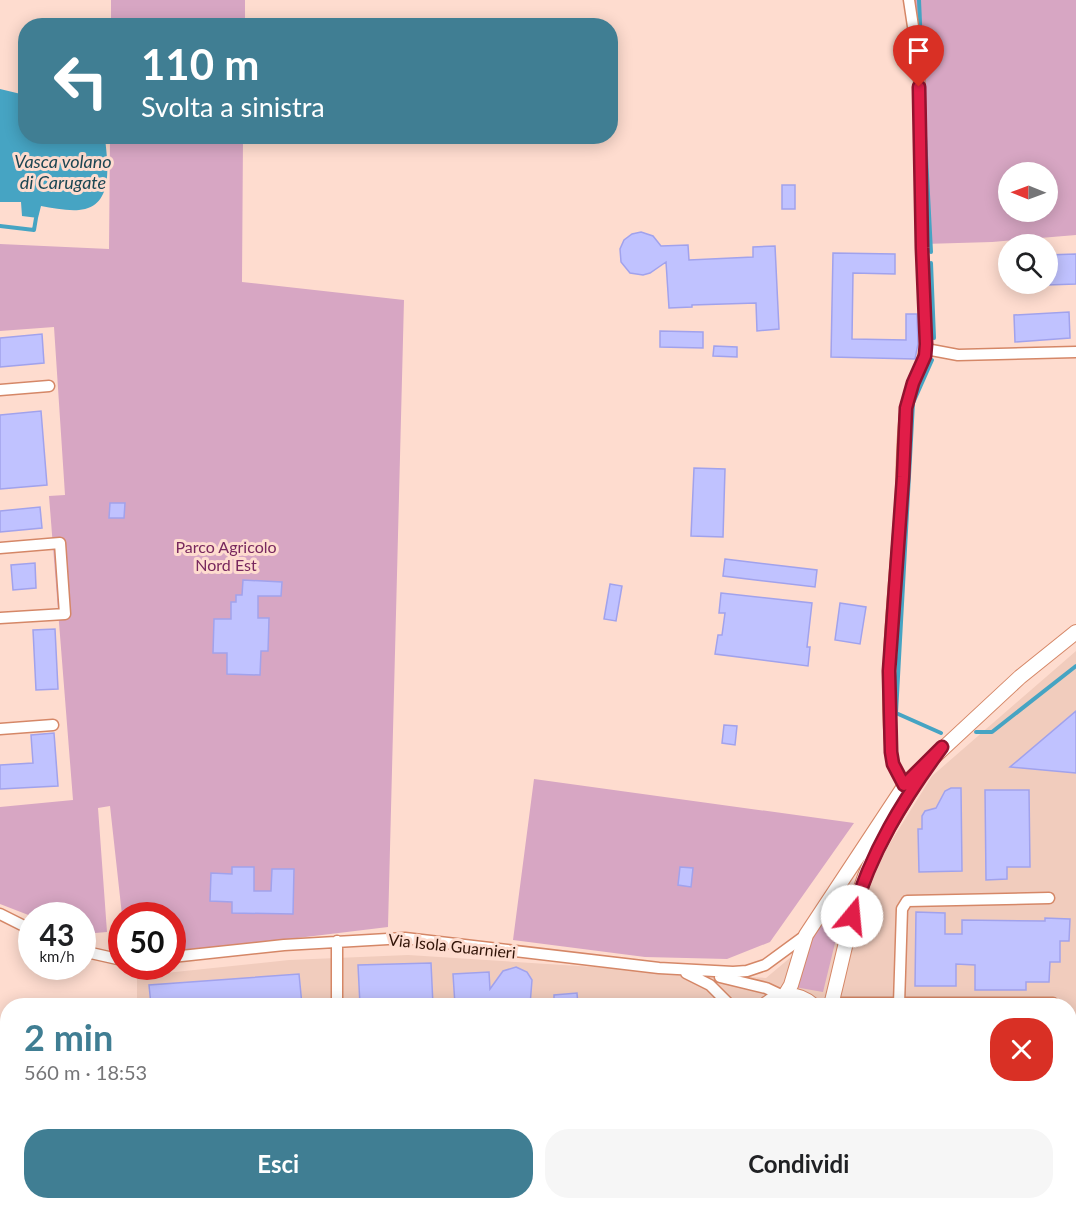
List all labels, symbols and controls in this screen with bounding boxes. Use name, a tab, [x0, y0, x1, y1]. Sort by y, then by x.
pin	[893, 25, 944, 87]
icon: arrive	[902, 34, 935, 67]
text: 110 m	[141, 39, 259, 89]
icon: left	[42, 42, 120, 120]
text: Svolta a sinistra	[141, 90, 325, 123]
water label: Vasca volano di Carugate	[14, 150, 112, 193]
north arrow	[998, 162, 1058, 222]
map controls	[998, 162, 1058, 294]
button: search	[998, 234, 1058, 294]
park label: Parco Agricolo Nord Est	[175, 537, 277, 574]
position arrow	[820, 884, 884, 948]
speed limit sign: 50	[108, 902, 186, 980]
text: 43	[40, 916, 74, 952]
street label: Via Isola Guarnieri	[387, 929, 517, 962]
text: km/h	[39, 947, 75, 965]
text: 2 min	[24, 1015, 113, 1059]
button: close	[990, 1018, 1053, 1081]
text: 560 m · 18:53	[24, 1060, 147, 1084]
button: Esci	[24, 1129, 533, 1198]
button: Condividi	[545, 1129, 1053, 1198]

